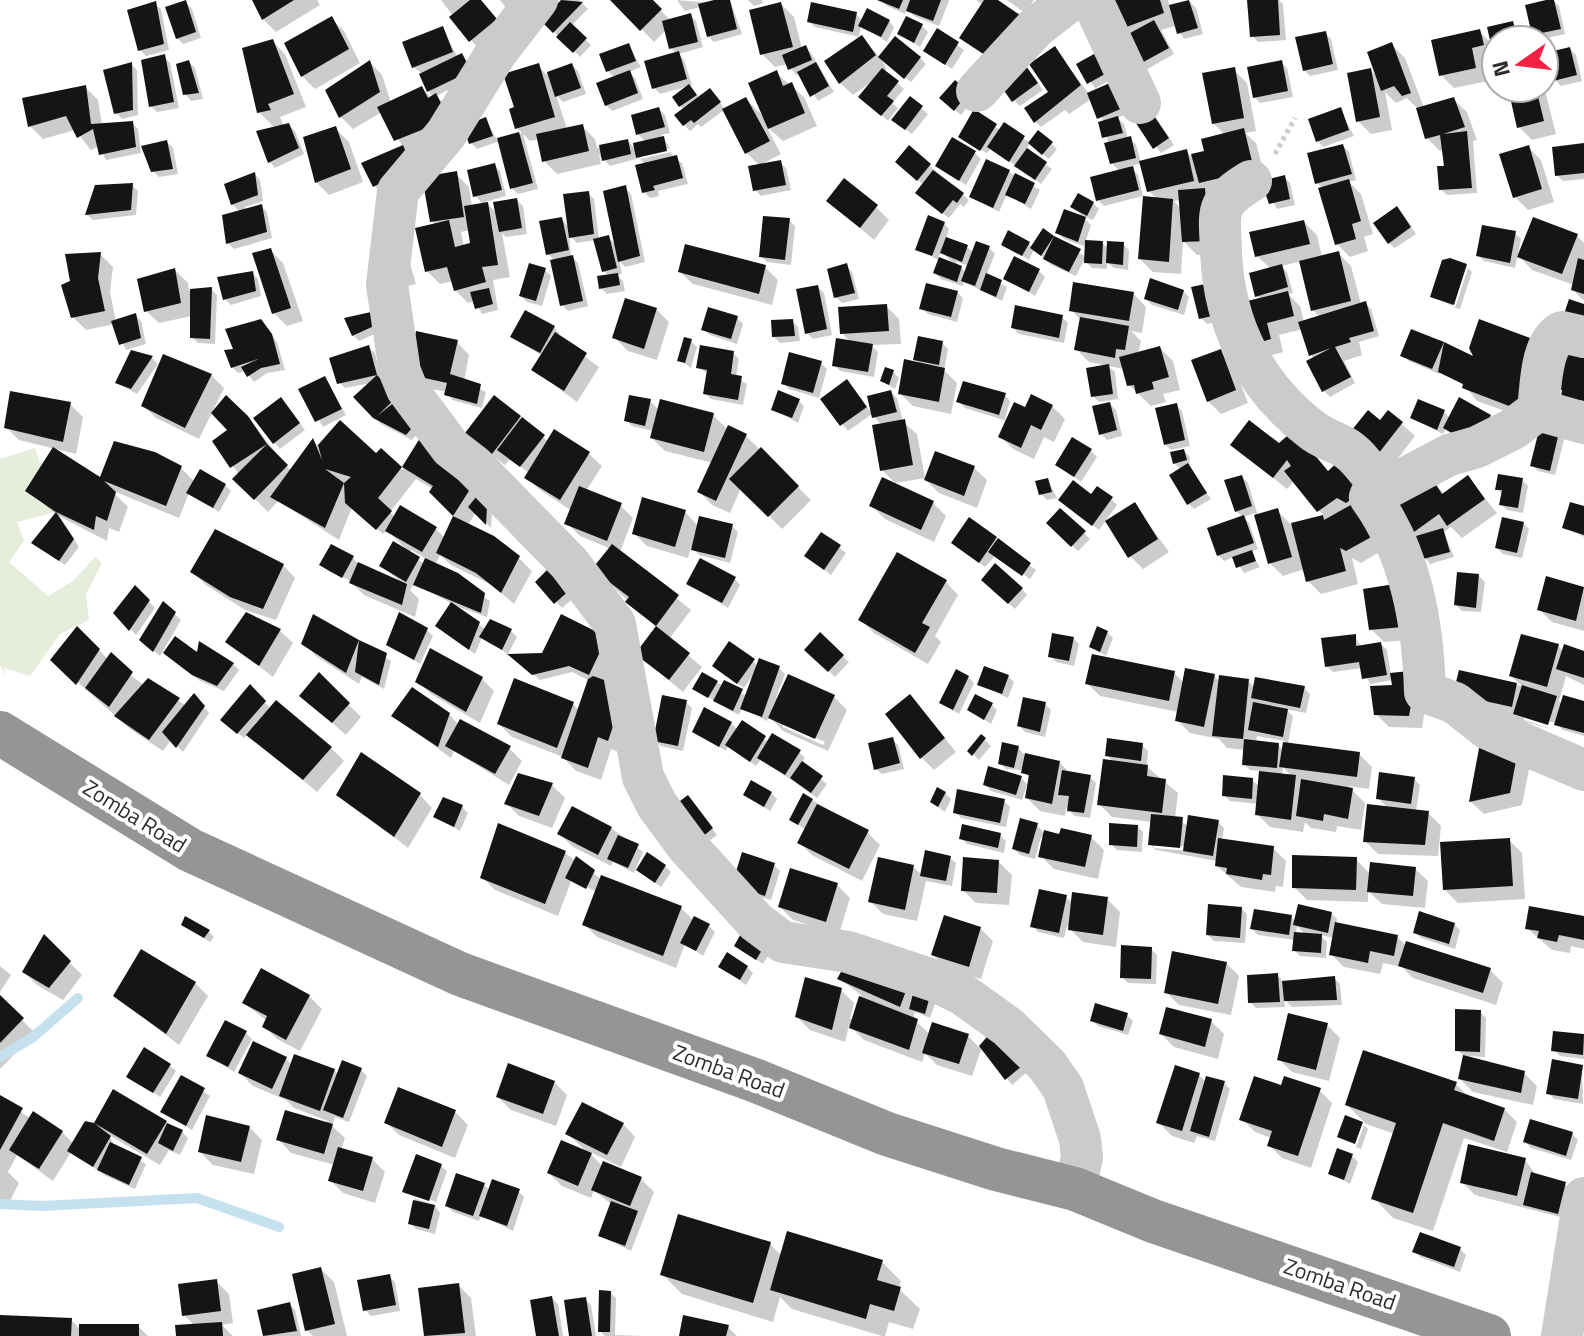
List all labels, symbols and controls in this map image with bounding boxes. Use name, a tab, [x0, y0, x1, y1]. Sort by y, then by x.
north arrow	[1480, 24, 1560, 104]
text: N	[1482, 57, 1519, 80]
street label: Zomba Road	[77, 771, 193, 861]
street label: Zomba Road	[668, 1035, 790, 1107]
street label: Zomba Road	[1279, 1249, 1401, 1319]

